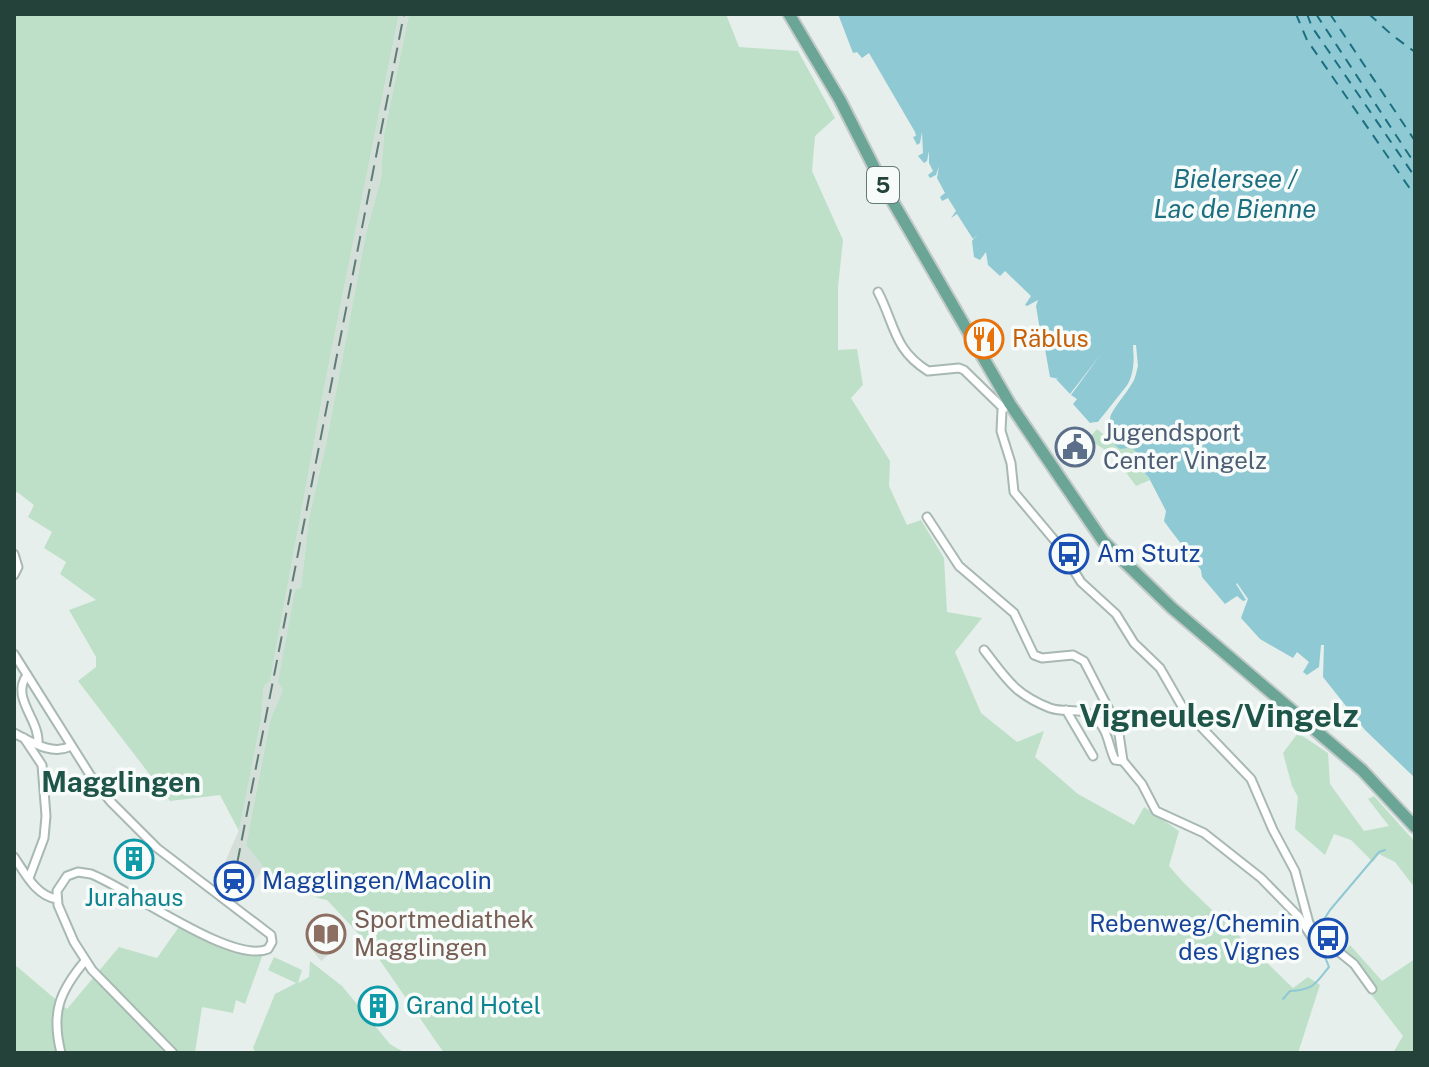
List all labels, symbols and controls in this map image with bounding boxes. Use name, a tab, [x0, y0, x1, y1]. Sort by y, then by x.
water label: Bielersee / Lac de Bienne	[1154, 163, 1316, 224]
road number: 5	[867, 167, 899, 203]
restaurant icon: Räblus	[963, 318, 1005, 360]
place label: Räblus	[1012, 324, 1089, 352]
place label: Jugendsport Center Vingelz	[1103, 418, 1267, 474]
public building icon: Jugendsport Center Vingelz	[1054, 426, 1096, 468]
bus stop icon: Am Stutz	[1048, 533, 1090, 575]
place label: Am Stutz	[1097, 539, 1200, 567]
district label: Vigneules/Vingelz	[1079, 697, 1359, 734]
district label: Magglingen	[41, 765, 201, 798]
building icon: Jurahaus	[113, 838, 155, 880]
station icon: Magglingen/Macolin	[213, 860, 255, 902]
place label: Magglingen/Macolin	[262, 866, 492, 894]
place label: Jurahaus	[85, 883, 183, 911]
place label: Sportmediathek Magglingen	[354, 905, 534, 961]
place label: Rebenweg/Chemin des Vignes	[1089, 909, 1300, 965]
library icon: Sportmediathek Magglingen	[305, 913, 347, 955]
bus stop icon: Rebenweg/Chemin des Vignes	[1307, 917, 1349, 959]
building icon: Grand Hotel	[357, 985, 399, 1027]
place label: Grand Hotel	[406, 991, 541, 1019]

